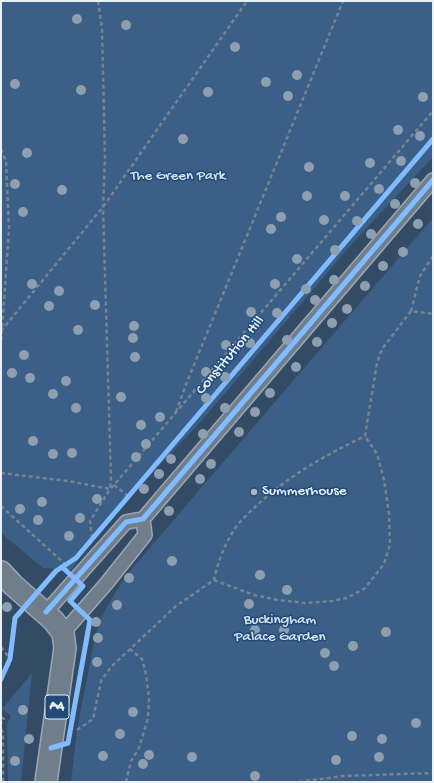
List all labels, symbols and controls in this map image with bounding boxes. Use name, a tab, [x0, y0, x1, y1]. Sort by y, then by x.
park label: The Green Park	[131, 168, 225, 186]
street label: Constitution Hill	[193, 313, 269, 399]
place label: Summerhouse	[262, 483, 346, 501]
marker: Summerhouse	[249, 487, 259, 497]
park label: Buckingham Palace Garden	[234, 612, 326, 647]
road number: A4	[45, 695, 69, 719]

